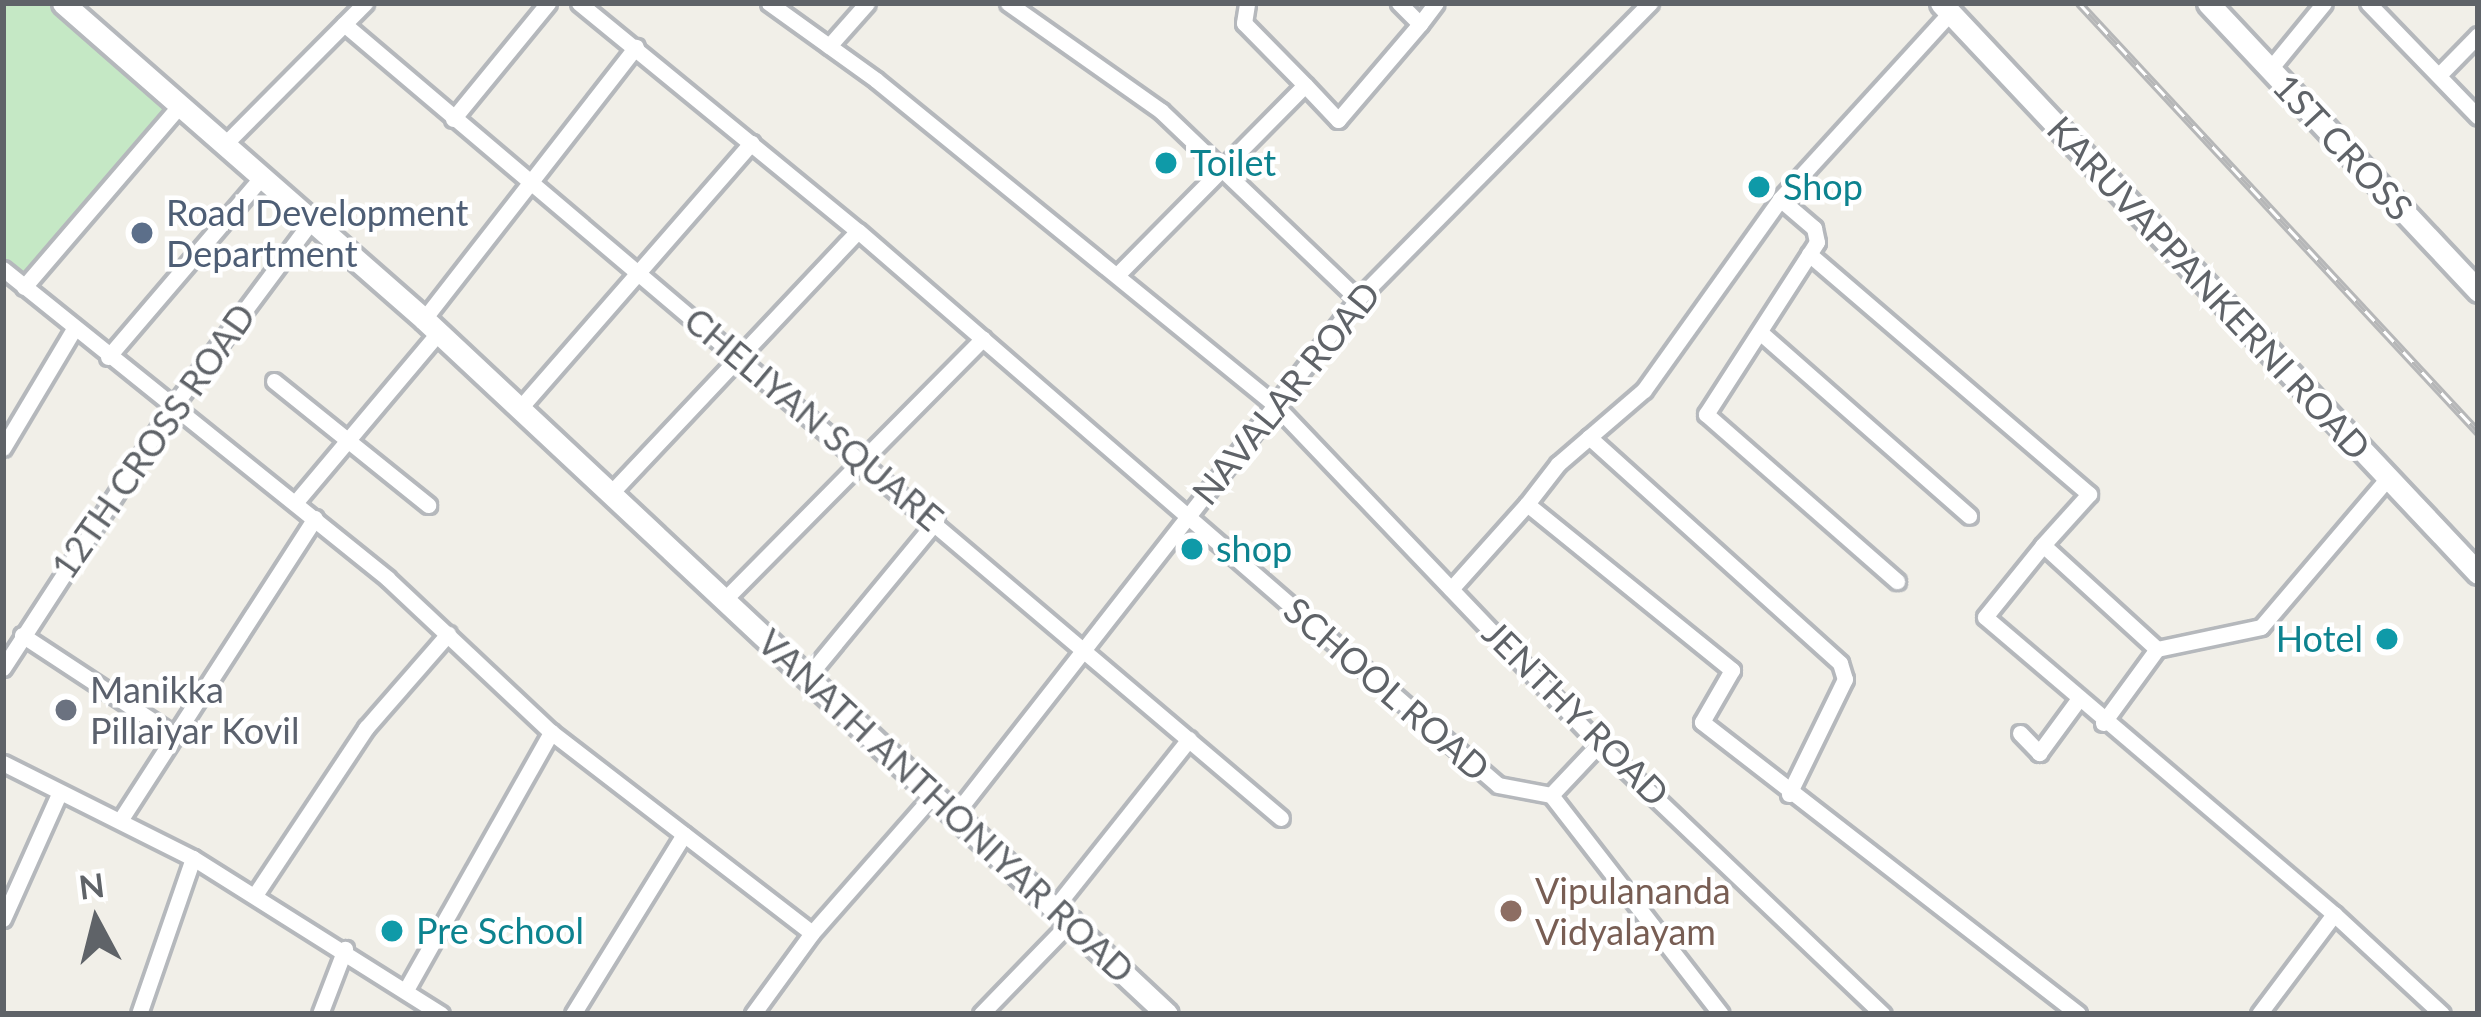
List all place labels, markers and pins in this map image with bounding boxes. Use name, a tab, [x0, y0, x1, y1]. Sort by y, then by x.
place label: Toilet	[1190, 141, 1276, 185]
marker: Toilet	[1153, 150, 1179, 176]
place label: Shop	[1783, 165, 1863, 209]
marker: Shop	[1746, 174, 1772, 200]
place label: Road Development Department	[166, 190, 468, 275]
marker: Road Development Department	[129, 220, 155, 246]
place label: shop	[1216, 527, 1292, 571]
marker: shop	[1179, 536, 1205, 562]
place label: Hotel	[2276, 617, 2363, 661]
marker: Hotel	[2374, 626, 2400, 652]
place label: Manikka Pillaiyar Kovil	[90, 667, 300, 752]
marker: Manikka Pillaiyar Kovil	[53, 697, 79, 723]
place label: Vipulananda Vidyalayam	[1535, 868, 1731, 953]
marker: Vipulananda Vidyalayam	[1498, 898, 1524, 924]
place label: Pre School	[416, 909, 584, 953]
marker: Pre School	[379, 918, 405, 944]

